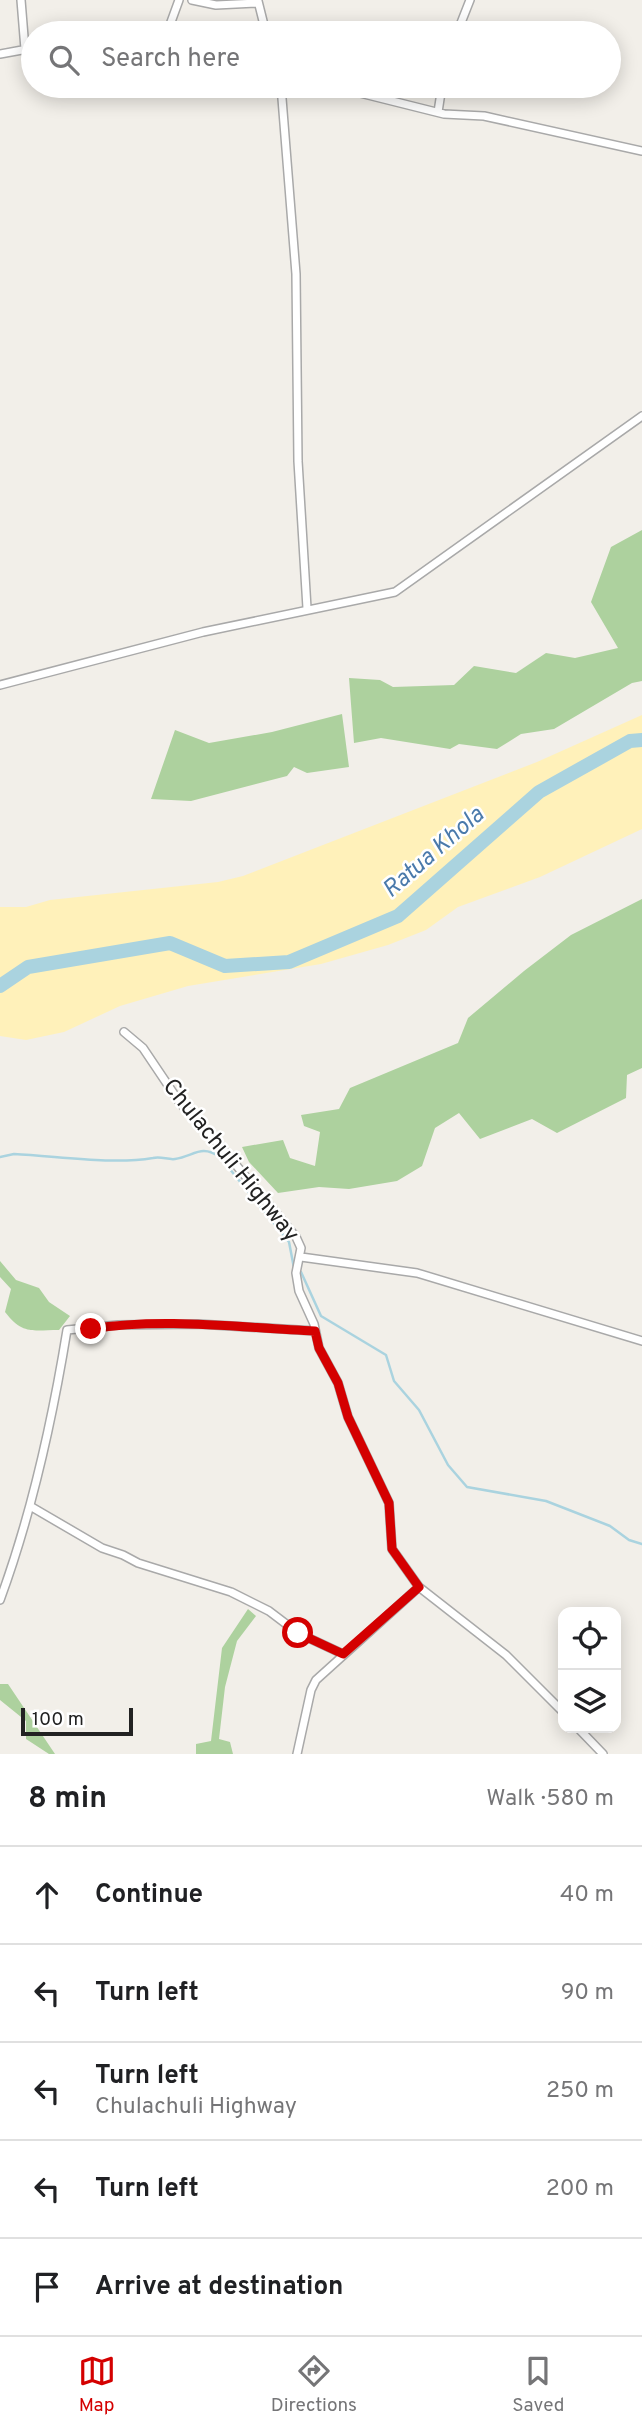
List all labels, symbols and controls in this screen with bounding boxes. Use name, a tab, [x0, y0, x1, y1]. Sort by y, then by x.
search box	[21, 21, 621, 98]
icon: search	[45, 41, 83, 79]
text: Search here	[101, 43, 240, 76]
water label: Ratua Khola	[377, 800, 491, 905]
street label: Chulachuli Highway	[155, 1073, 305, 1249]
route end	[75, 1313, 106, 1344]
map controls	[558, 1607, 621, 1733]
button: locate	[558, 1607, 621, 1670]
route start	[282, 1617, 313, 1648]
button: layers	[558, 1670, 621, 1733]
scale bar	[21, 1705, 133, 1737]
text: 100 m	[32, 1708, 84, 1732]
text: 8 min	[28, 1781, 107, 1818]
text: Walk · 580 m	[486, 1785, 614, 1814]
icon: ahead	[28, 1876, 66, 1914]
text: Continue	[95, 1879, 203, 1912]
text: 40 m	[560, 1881, 614, 1910]
icon: left	[28, 1974, 66, 2012]
text: Turn left	[95, 1977, 199, 2010]
text: 90 m	[561, 1979, 614, 2008]
text: Turn left	[95, 2060, 199, 2093]
icon: left	[28, 2072, 66, 2110]
text: 250 m	[546, 2077, 614, 2106]
text: Chulachuli Highway	[95, 2093, 297, 2122]
icon: left	[28, 2170, 66, 2208]
text: Turn left	[95, 2173, 199, 2206]
text: 200 m	[546, 2175, 614, 2204]
icon: arrive	[28, 2268, 66, 2306]
text: Arrive at destination	[95, 2271, 343, 2304]
tab: Map	[78, 2352, 116, 2418]
tab: Directions	[271, 2352, 357, 2418]
tab: Saved	[512, 2352, 564, 2418]

